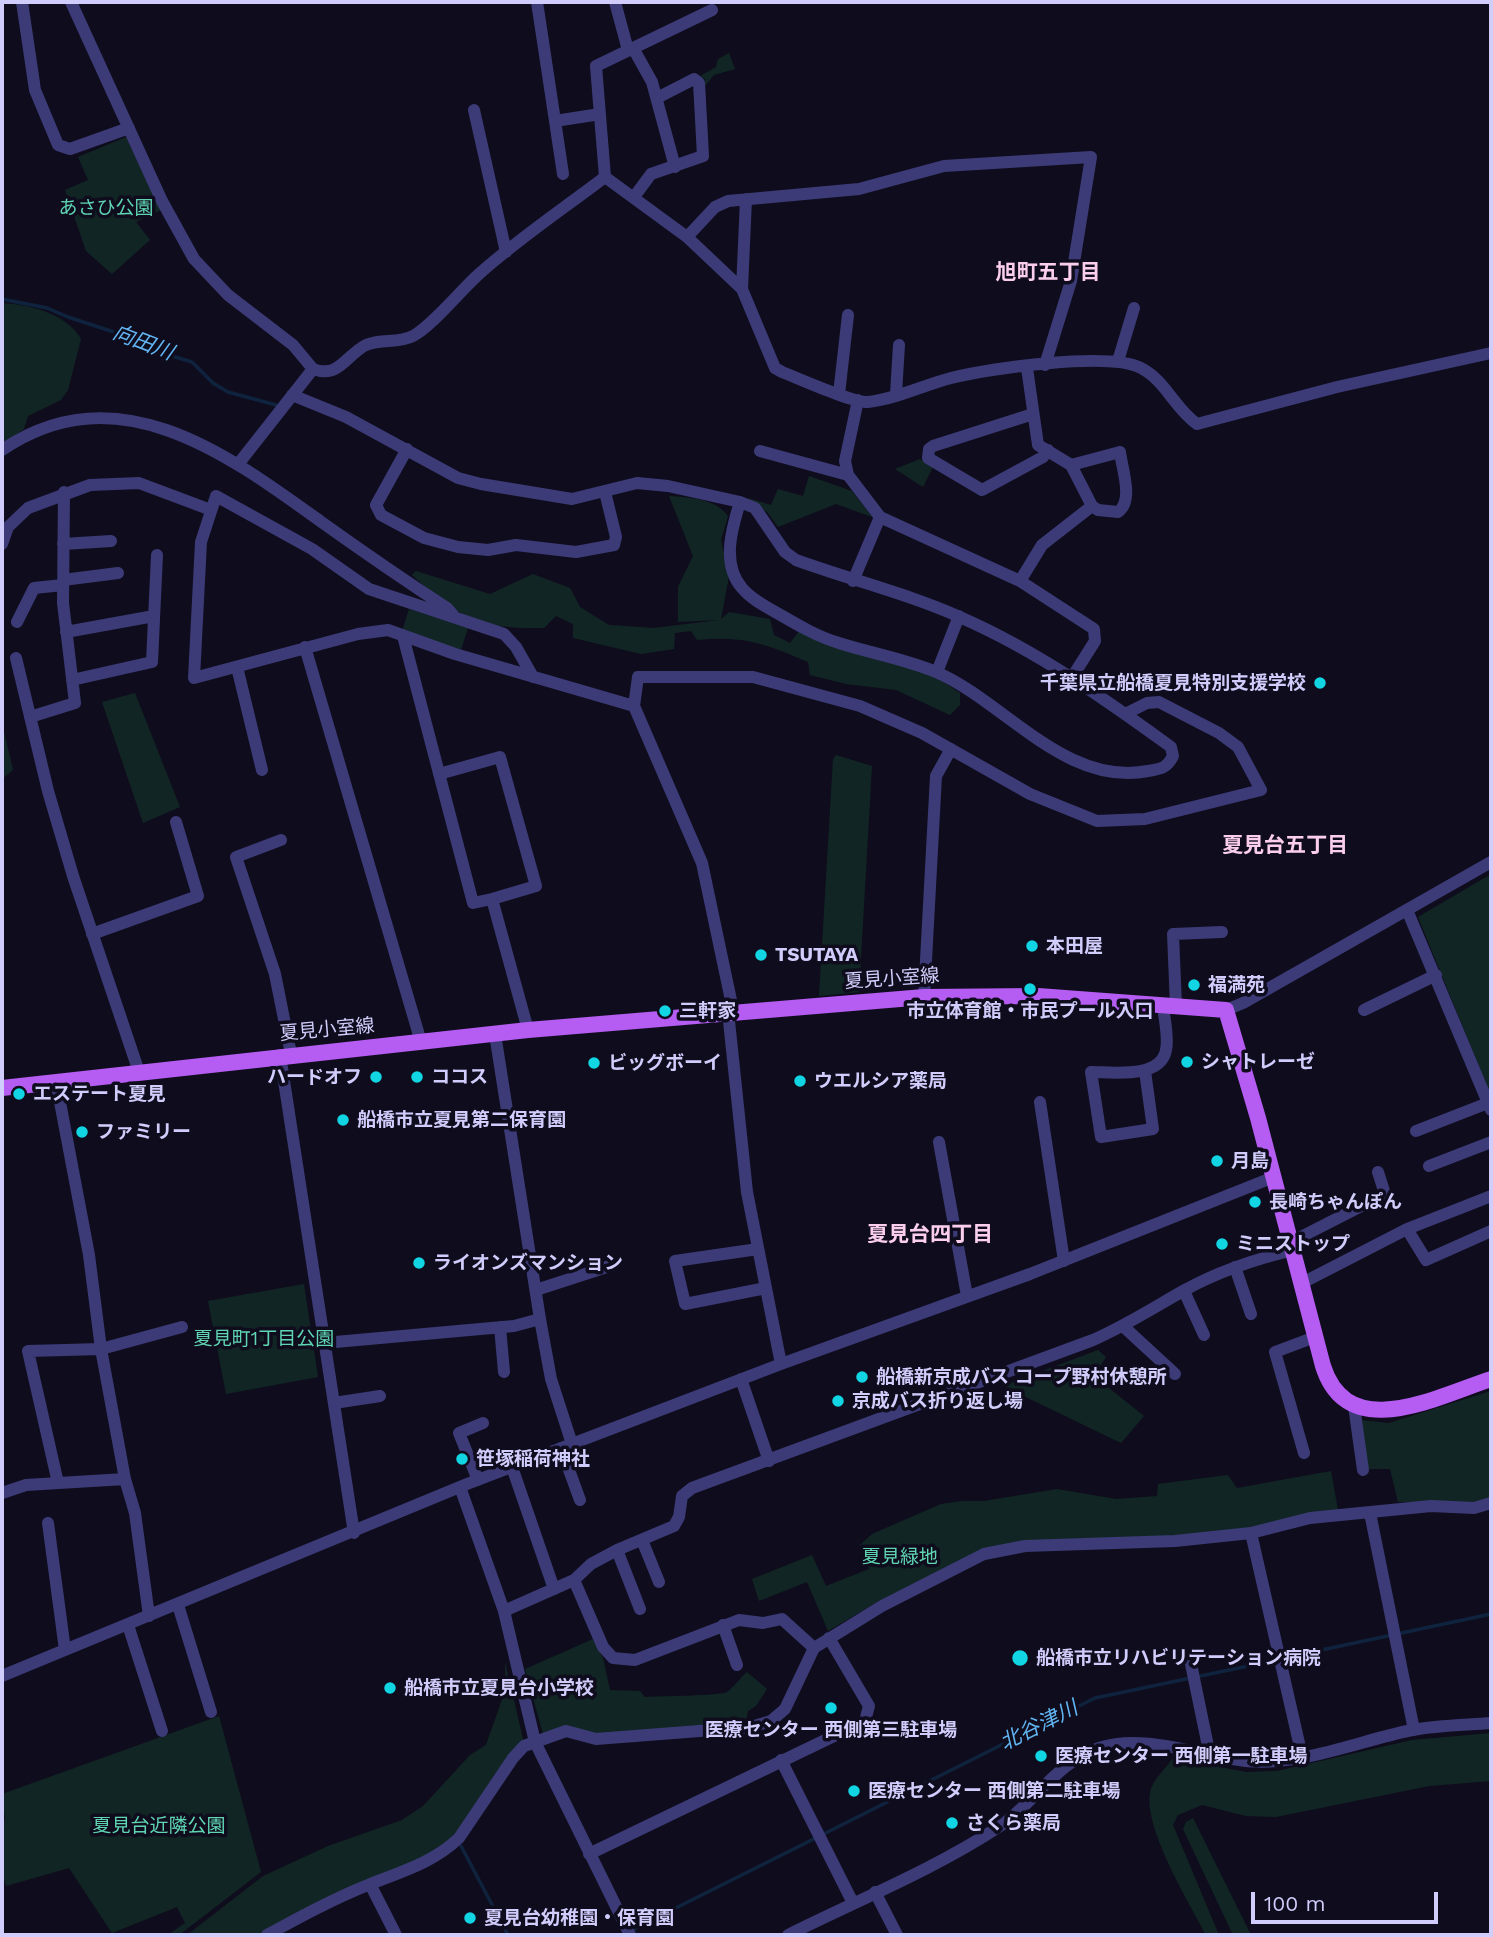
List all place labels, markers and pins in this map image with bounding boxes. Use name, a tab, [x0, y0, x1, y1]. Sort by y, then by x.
place label: 千葉県立船橋夏見特別支援学校	[1040, 672, 1306, 694]
marker: 千葉県立船橋夏見特別支援学校	[1312, 675, 1328, 691]
place label: 本田屋	[1046, 935, 1103, 957]
marker: 本田屋	[1024, 938, 1040, 954]
place label: TSUTAYA	[775, 944, 858, 966]
marker: TSUTAYA	[753, 947, 769, 963]
place label: 福満苑	[1208, 974, 1265, 996]
marker: 福満苑	[1186, 977, 1202, 993]
marker: 市立体育館・市民プール入口	[1022, 981, 1038, 997]
place label: 三軒家	[679, 1000, 736, 1022]
place label: 市立体育館・市民プール入口	[907, 1000, 1153, 1022]
marker: 三軒家	[657, 1003, 673, 1019]
place label: シャトレーゼ	[1201, 1051, 1315, 1073]
place label: ビッグボーイ	[608, 1052, 722, 1074]
marker: シャトレーゼ	[1179, 1054, 1195, 1070]
marker: ビッグボーイ	[586, 1055, 602, 1071]
place label: ハードオフ	[267, 1066, 362, 1088]
place label: ココス	[431, 1066, 488, 1088]
marker: ハードオフ	[368, 1069, 384, 1085]
marker: ココス	[409, 1069, 425, 1085]
place label: ウエルシア薬局	[814, 1070, 947, 1092]
marker: ウエルシア薬局	[792, 1073, 808, 1089]
place label: エステート夏見	[33, 1083, 166, 1105]
marker: エステート夏見	[11, 1086, 27, 1102]
place label: 船橋市立夏見第二保育園	[357, 1109, 566, 1131]
marker: 船橋市立夏見第二保育園	[335, 1112, 351, 1128]
place label: ファミリー	[96, 1121, 191, 1143]
marker: ファミリー	[74, 1124, 90, 1140]
place label: 月島	[1231, 1150, 1269, 1172]
marker: 月島	[1209, 1153, 1225, 1169]
place label: 長崎ちゃんぽん	[1269, 1191, 1402, 1213]
marker: 長崎ちゃんぽん	[1247, 1194, 1263, 1210]
place label: ミニストップ	[1236, 1233, 1350, 1255]
marker: ミニストップ	[1214, 1236, 1230, 1252]
place label: ライオンズマンション	[433, 1252, 623, 1274]
marker: ライオンズマンション	[411, 1255, 427, 1271]
place label: 船橋新京成バス コープ野村休憩所	[876, 1366, 1166, 1388]
marker: 船橋新京成バス コープ野村休憩所	[854, 1369, 870, 1385]
place label: 京成バス折り返し場	[852, 1390, 1023, 1412]
marker: 京成バス折り返し場	[830, 1393, 846, 1409]
place label: 笹塚稲荷神社	[476, 1448, 590, 1470]
marker: 笹塚稲荷神社	[454, 1451, 470, 1467]
place label: 船橋市立リハビリテーション病院	[1036, 1647, 1321, 1669]
marker: 船橋市立リハビリテーション病院	[1010, 1648, 1030, 1668]
place label: 船橋市立夏見台小学校	[404, 1677, 594, 1699]
marker: 船橋市立夏見台小学校	[382, 1680, 398, 1696]
marker: 医療センター 西側第三駐車場	[823, 1700, 839, 1716]
place label: 医療センター 西側第三駐車場	[705, 1719, 957, 1741]
place label: 医療センター 西側第一駐車場	[1055, 1745, 1307, 1767]
marker: 医療センター 西側第一駐車場	[1033, 1748, 1049, 1764]
place label: 医療センター 西側第二駐車場	[868, 1780, 1120, 1802]
marker: 医療センター 西側第二駐車場	[846, 1783, 862, 1799]
place label: さくら薬局	[966, 1812, 1061, 1834]
marker: さくら薬局	[944, 1815, 960, 1831]
place label: 夏見台幼稚園・保育園	[484, 1907, 674, 1929]
marker: 夏見台幼稚園・保育園	[462, 1910, 478, 1926]

